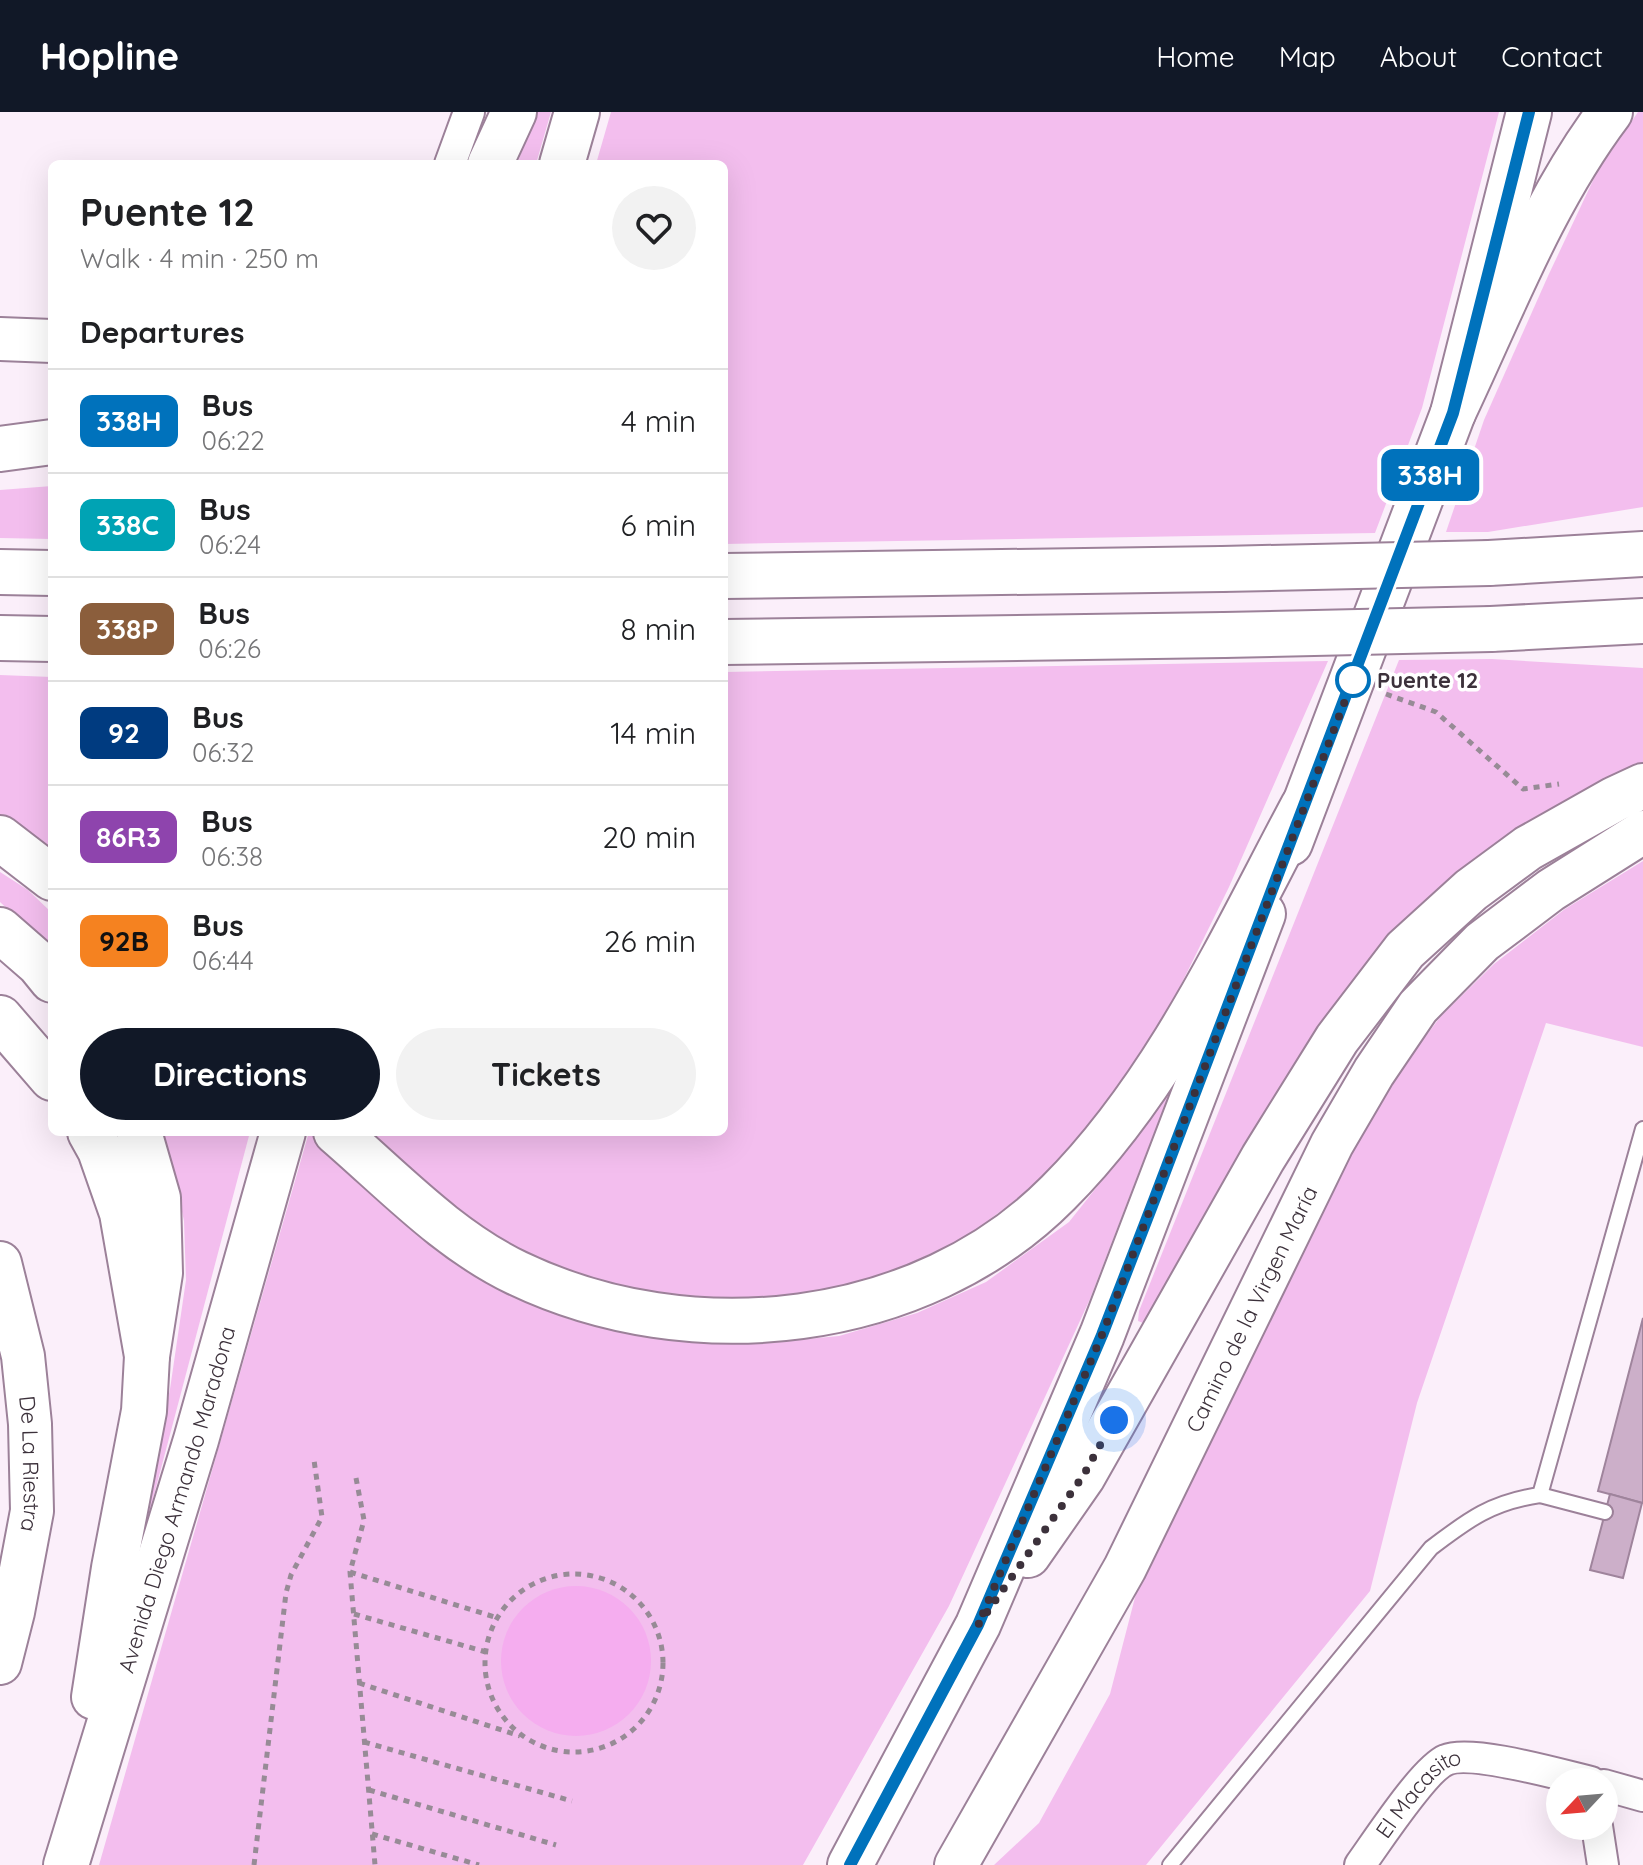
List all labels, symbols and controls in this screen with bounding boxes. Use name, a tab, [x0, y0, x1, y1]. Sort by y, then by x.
text: Hopline	[40, 32, 179, 80]
text: Home	[1156, 39, 1235, 74]
text: Map	[1279, 39, 1336, 74]
text: About	[1380, 39, 1457, 74]
text: Contact	[1501, 39, 1603, 74]
button: heart	[612, 186, 696, 270]
text: Puente 12	[80, 188, 255, 236]
text: Walk · 4 min · 250 m	[80, 242, 319, 275]
text: Departures	[80, 313, 245, 351]
text: Bus	[202, 386, 253, 424]
text: 4 min	[621, 402, 696, 440]
text: 338H	[96, 403, 162, 438]
text: 06:22	[202, 424, 265, 457]
line badge: 338H	[1374, 449, 1486, 501]
text: 338H	[1397, 457, 1463, 492]
text: Bus	[199, 490, 251, 528]
text: 6 min	[621, 506, 696, 544]
text: 338C	[96, 507, 159, 542]
text: 06:24	[199, 528, 261, 561]
text: Bus	[198, 594, 250, 632]
text: 8 min	[620, 610, 696, 648]
text: 338P	[96, 611, 158, 646]
text: 06:26	[198, 632, 261, 665]
marker: Puente 12	[1336, 663, 1370, 697]
place label: Puente 12	[1377, 666, 1478, 694]
text: Bus	[192, 698, 244, 736]
text: 14 min	[610, 714, 696, 752]
text: 92	[108, 715, 140, 750]
text: 06:32	[192, 736, 254, 769]
text: Bus	[201, 802, 253, 840]
text: 20 min	[602, 818, 696, 856]
text: 86R3	[96, 819, 161, 854]
text: 06:38	[201, 840, 263, 873]
text: Bus	[192, 906, 244, 944]
text: 26 min	[604, 922, 696, 960]
text: 92B	[99, 923, 149, 958]
text: 06:44	[192, 944, 254, 977]
button: Directions	[80, 1028, 380, 1120]
button: Tickets	[396, 1028, 696, 1120]
street label: Camino de la Virgen María	[1179, 1181, 1323, 1437]
street label: Avenida Diego Armando Maradona	[112, 1323, 242, 1676]
street label: De La Riestra	[13, 1394, 46, 1534]
your location	[1094, 1400, 1134, 1440]
street label: El Macasito	[1369, 1743, 1463, 1844]
north arrow	[1546, 1768, 1618, 1840]
map controls	[1546, 1768, 1618, 1840]

